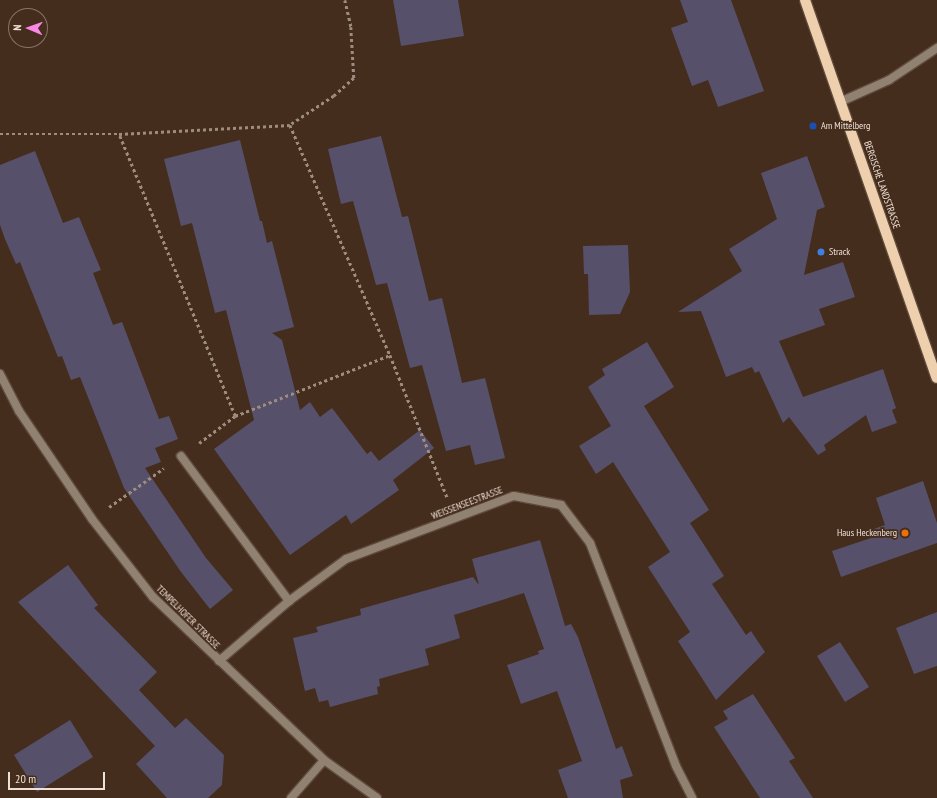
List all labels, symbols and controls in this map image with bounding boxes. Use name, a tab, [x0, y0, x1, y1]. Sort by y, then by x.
north arrow	[8, 8, 48, 48]
text: N	[10, 24, 24, 31]
place label: Am Mittelberg	[821, 120, 870, 132]
marker: Am Mittelberg	[808, 121, 818, 131]
street label: BERGISCHE LANDSTRASSE	[861, 140, 903, 230]
place label: Strack	[829, 246, 850, 258]
marker: Strack	[816, 247, 826, 257]
street label: WEISSENSEESTRASSE	[430, 484, 504, 522]
place label: Haus Heckenberg	[837, 527, 897, 539]
marker: Haus Heckenberg	[900, 528, 910, 538]
street label: TEMPELHOFER STRASSE	[154, 583, 222, 651]
scale bar	[10, 764, 107, 790]
text: 20 m	[15, 771, 36, 786]

